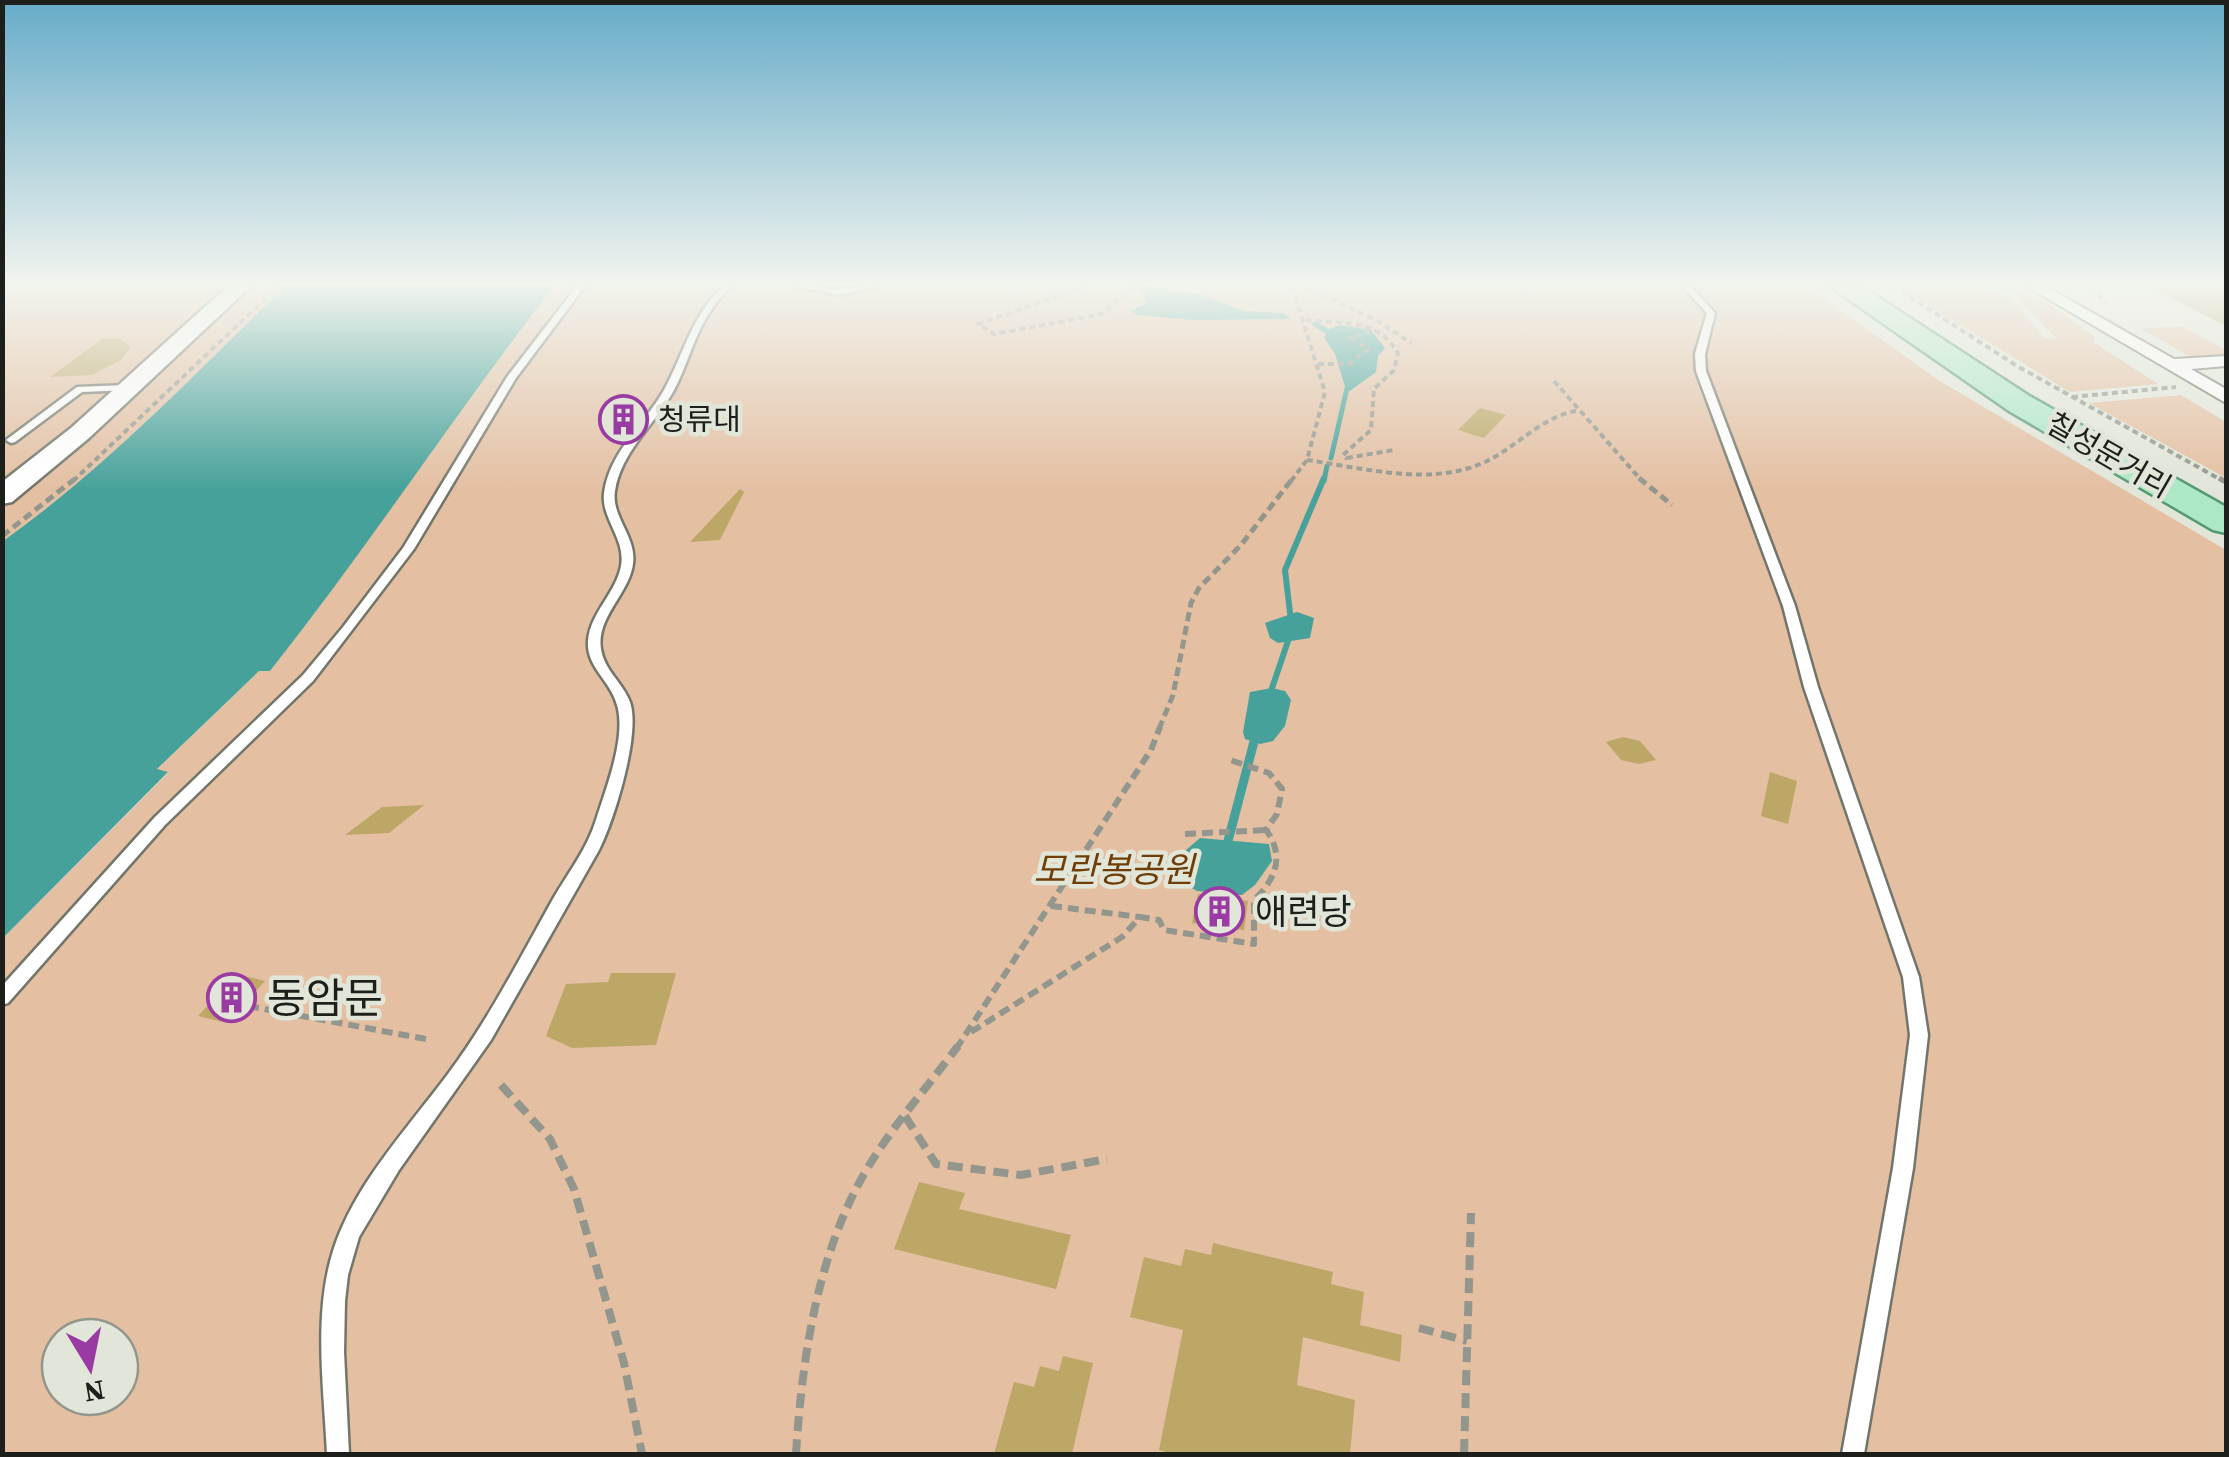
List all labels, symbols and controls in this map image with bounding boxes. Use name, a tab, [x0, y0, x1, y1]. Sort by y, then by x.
building icon: 청류대	[597, 393, 649, 445]
place label: 청류대	[658, 399, 741, 440]
street label: 칠성문거리	[2039, 403, 2179, 507]
park label: 모란봉공원	[1033, 846, 1197, 894]
building icon: 애련당	[1194, 886, 1246, 938]
place label: 애련당	[1255, 888, 1352, 936]
place label: 동암문	[267, 969, 383, 1027]
building icon: 동암문	[206, 972, 258, 1024]
north arrow	[40, 1317, 140, 1417]
text: N	[81, 1371, 108, 1412]

